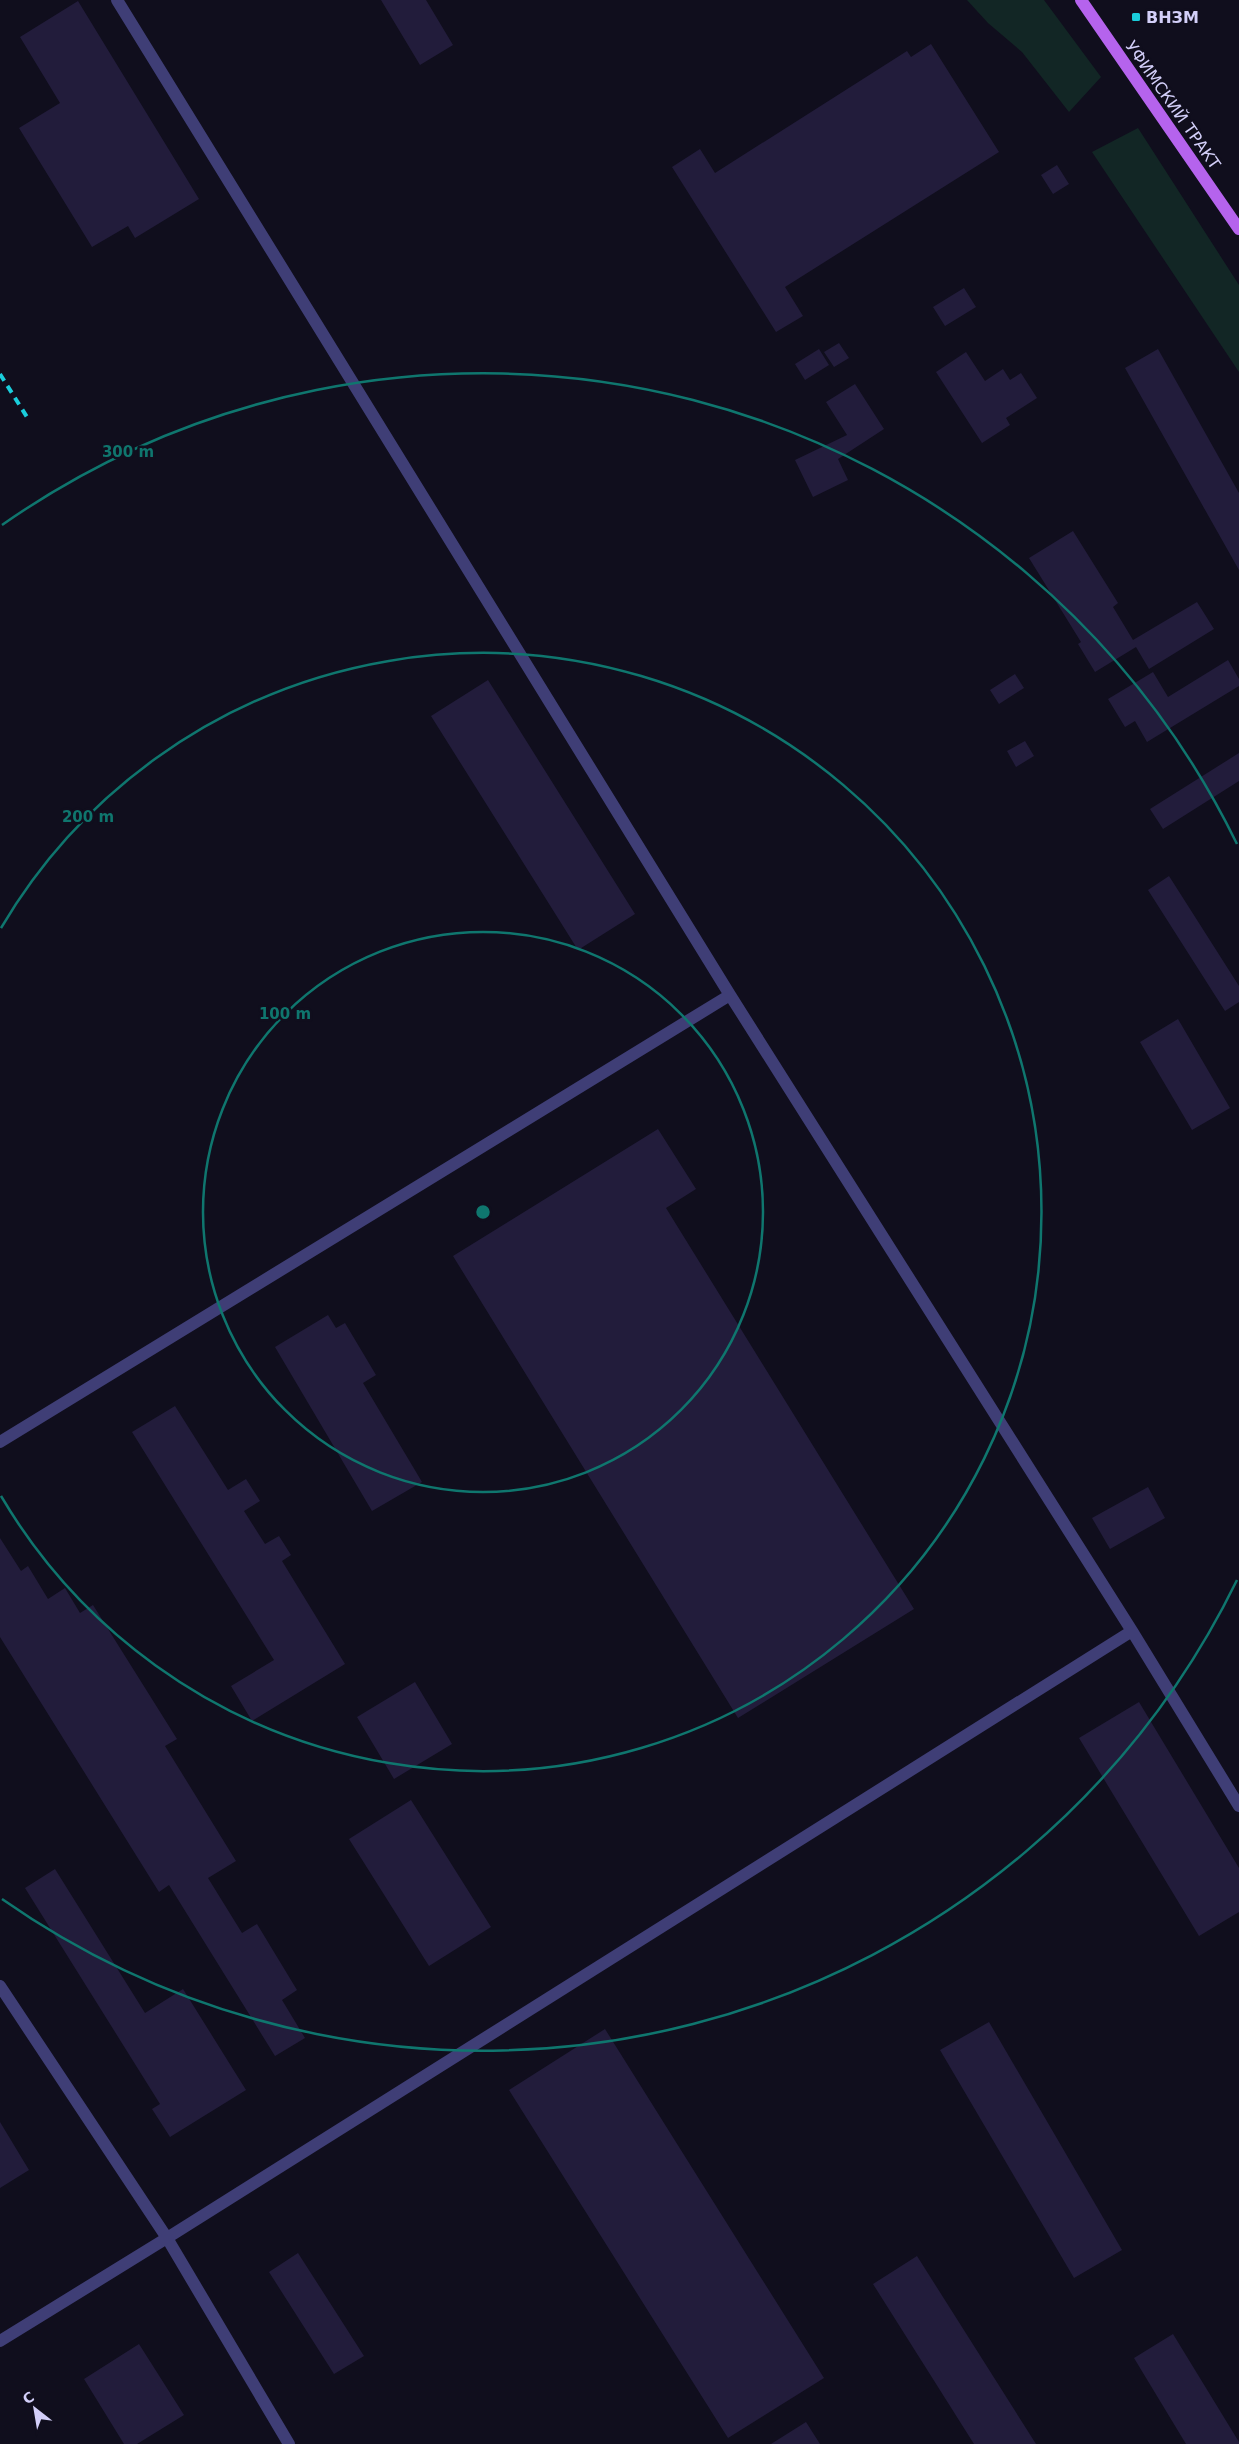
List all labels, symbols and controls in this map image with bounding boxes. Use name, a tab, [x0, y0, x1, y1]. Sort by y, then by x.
place label: ВНЗМ	[1146, 8, 1199, 27]
marker: ВНЗМ	[1130, 11, 1142, 23]
street label: УФИМСКИЙ ТРАКТ	[1122, 37, 1225, 173]
text: 300 m	[102, 443, 154, 461]
text: 200 m	[62, 808, 114, 826]
text: 100 m	[259, 1005, 311, 1023]
centre of rings	[474, 1203, 492, 1221]
north arrow	[10, 2384, 60, 2434]
text: С	[20, 2388, 37, 2407]

